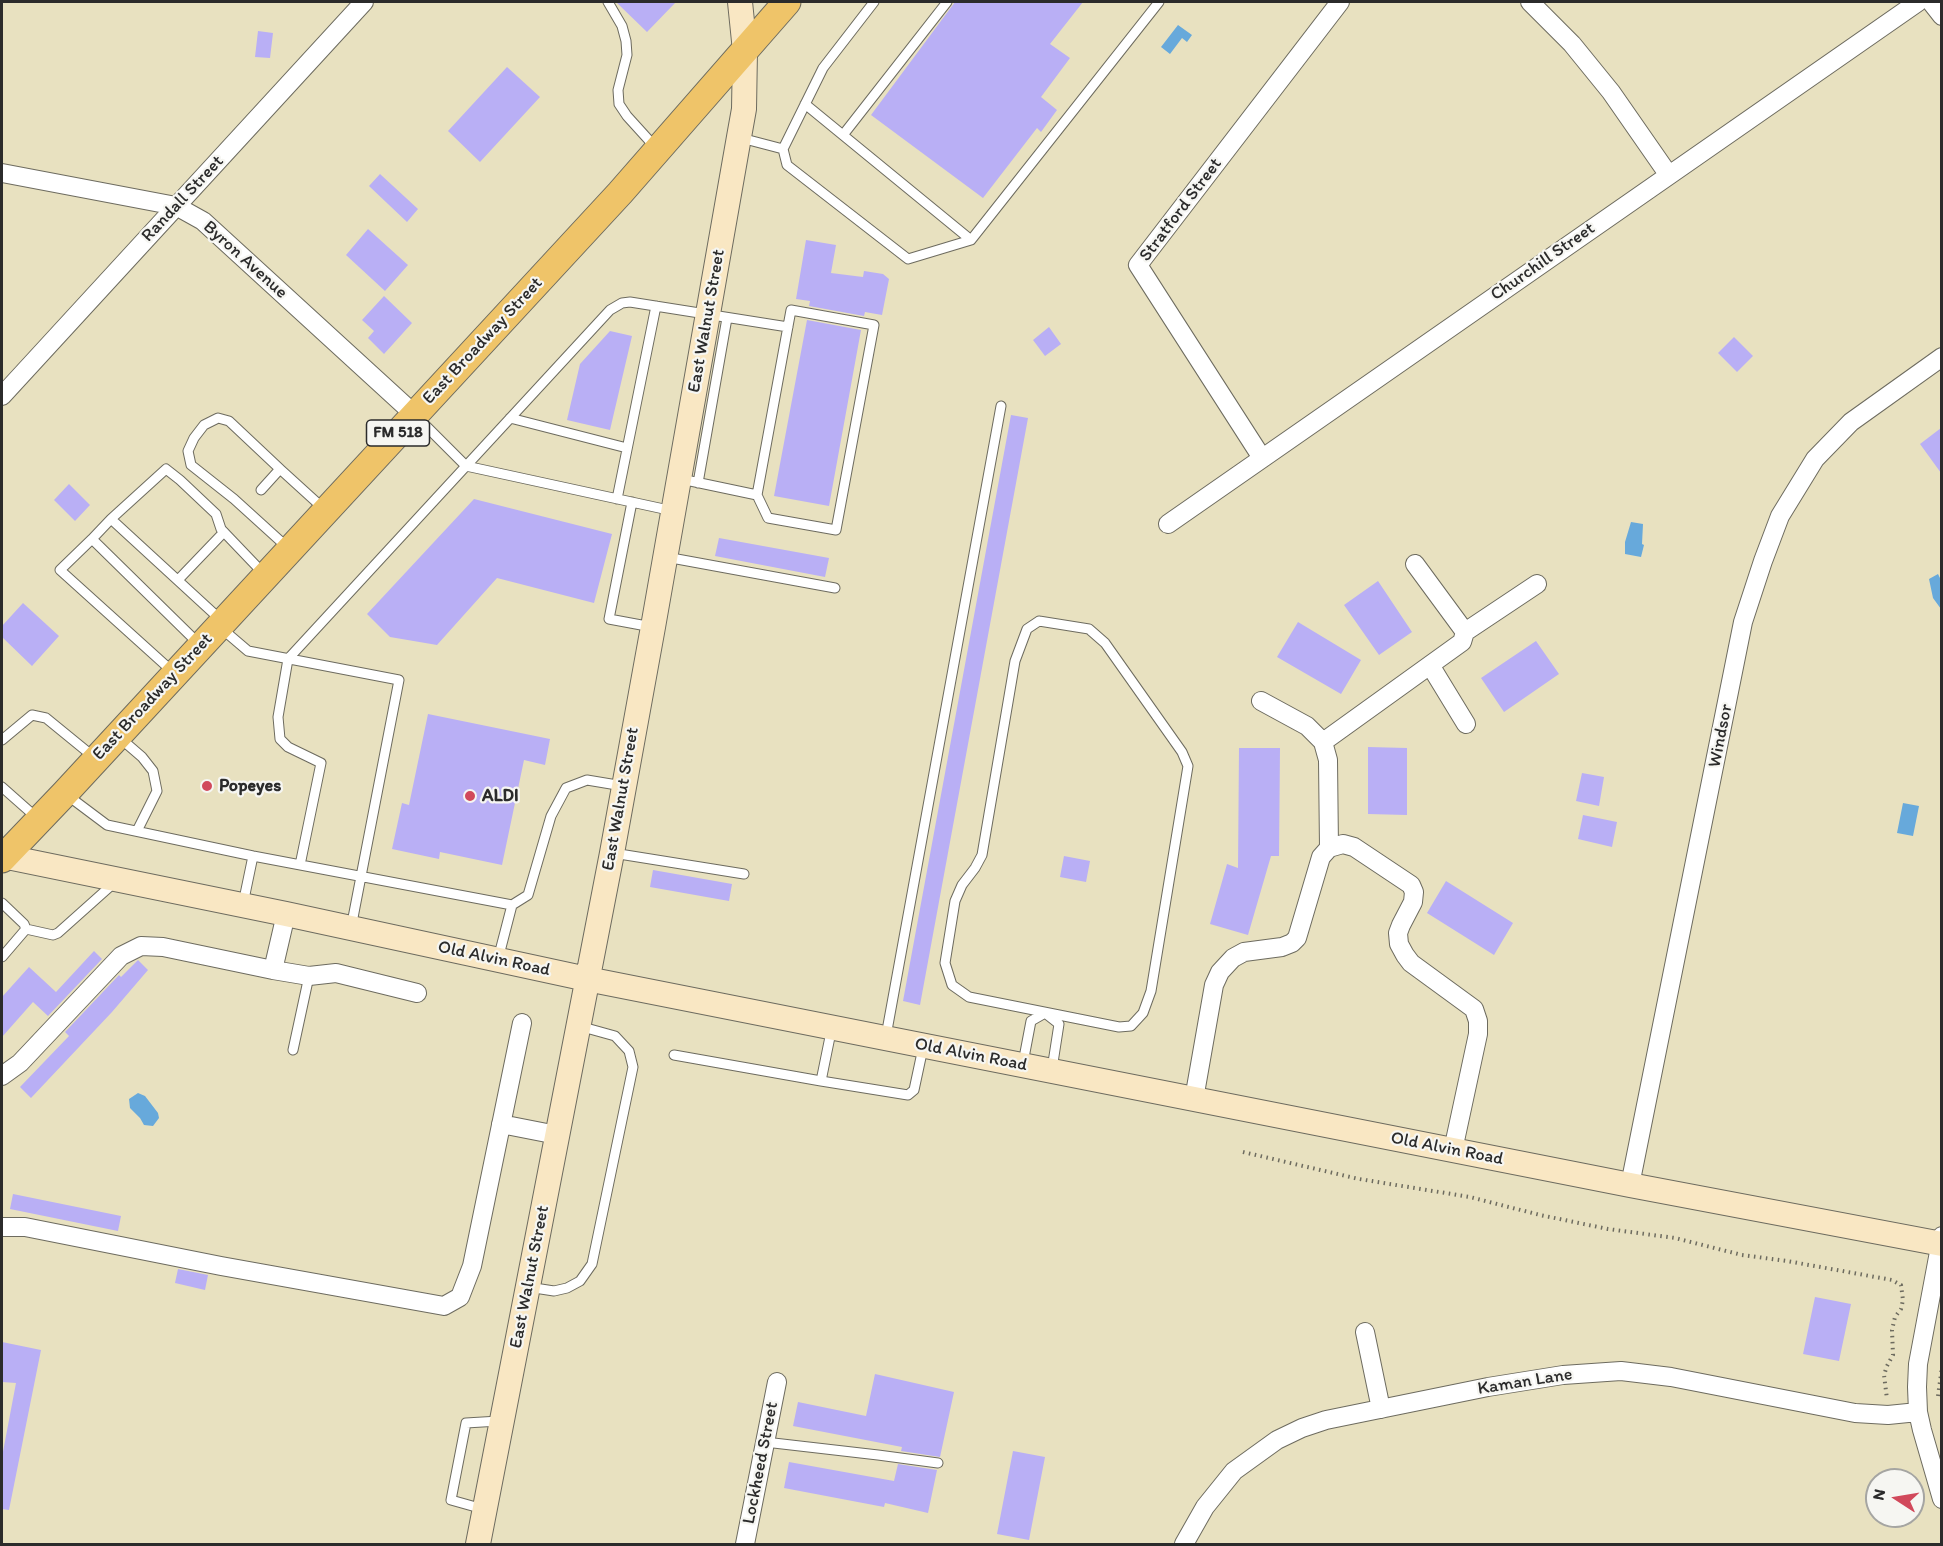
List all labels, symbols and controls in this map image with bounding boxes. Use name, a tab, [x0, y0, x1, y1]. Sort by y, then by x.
street label: Randall Street	[137, 151, 229, 247]
street label: Stratford Street	[1135, 154, 1227, 266]
street label: Byron Avenue	[198, 216, 292, 304]
street label: Churchill Street	[1487, 218, 1599, 306]
street label: East Walnut Street	[684, 248, 730, 394]
street label: East Broadway Street	[418, 273, 548, 409]
road number: FM 518	[366, 420, 430, 446]
street label: East Broadway Street	[88, 629, 218, 765]
street label: Windsor	[1704, 702, 1738, 770]
street label: East Walnut Street	[598, 726, 644, 872]
place label: Popeyes	[219, 775, 281, 797]
marker: Popeyes	[200, 779, 214, 793]
place label: ALDI	[482, 785, 519, 807]
marker: ALDI	[463, 789, 477, 803]
street label: Old Alvin Road	[436, 937, 552, 981]
street label: Old Alvin Road	[913, 1033, 1029, 1077]
street label: Old Alvin Road	[1389, 1127, 1505, 1171]
street label: East Walnut Street	[506, 1204, 554, 1350]
street label: Kaman Lane	[1476, 1364, 1574, 1400]
street label: Lockheed Street	[739, 1400, 783, 1526]
north arrow	[1865, 1468, 1925, 1528]
text: N	[1868, 1487, 1889, 1502]

